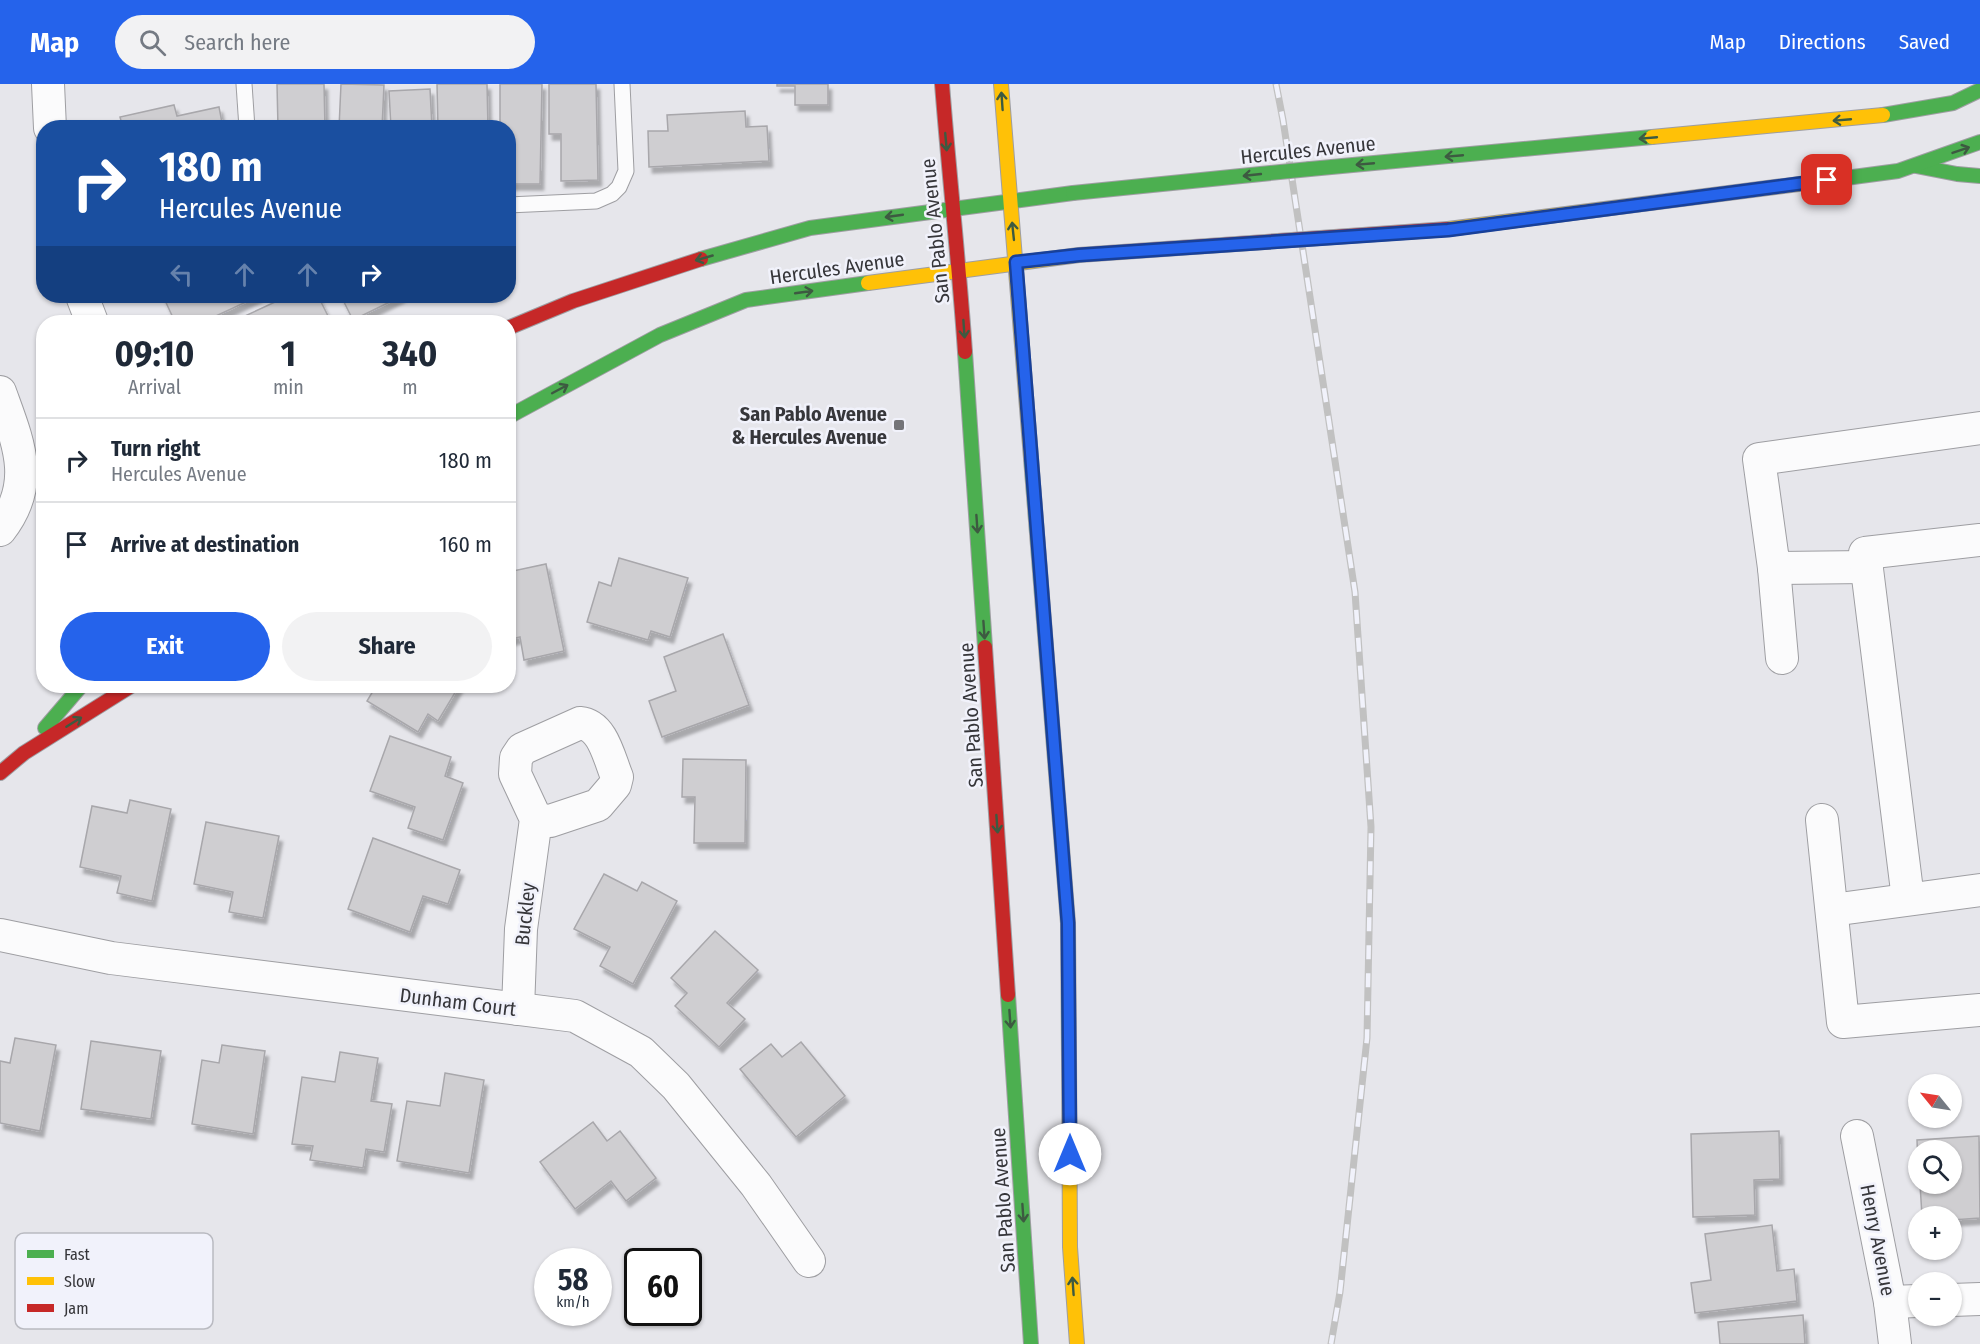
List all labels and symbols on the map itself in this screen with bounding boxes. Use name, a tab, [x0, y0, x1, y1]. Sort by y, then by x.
one-way arrow	[996, 91, 1007, 111]
one-way arrow	[1833, 115, 1852, 126]
street label: Hercules Avenue	[1239, 131, 1377, 169]
one-way arrow	[941, 132, 952, 152]
one-way arrow	[1638, 133, 1658, 144]
one-way arrow	[1951, 143, 1970, 154]
one-way arrow	[1444, 151, 1464, 162]
pin	[1801, 154, 1852, 205]
street label: San Pablo Avenue	[915, 157, 955, 305]
one-way arrow	[1356, 159, 1376, 170]
one-way arrow	[1242, 170, 1262, 181]
one-way arrow	[884, 210, 904, 221]
one-way arrow	[1007, 222, 1018, 242]
street label: Hercules Avenue	[768, 247, 906, 289]
one-way arrow	[695, 253, 714, 264]
one-way arrow	[793, 286, 813, 297]
one-way arrow	[959, 319, 970, 339]
one-way arrow	[551, 383, 568, 395]
place label: San Pablo Avenue & Hercules Avenue	[731, 402, 887, 449]
marker: San Pablo Avenue & Hercules Avenue	[892, 418, 906, 432]
one-way arrow	[972, 513, 983, 533]
one-way arrow	[979, 619, 990, 639]
street label: San Pablo Avenue	[954, 642, 988, 788]
one-way arrow	[65, 715, 82, 727]
one-way arrow	[992, 814, 1003, 834]
street label: Buckley	[510, 881, 540, 947]
street label: Dunham Court	[398, 983, 518, 1021]
one-way arrow	[1005, 1008, 1016, 1028]
north arrow	[1908, 1074, 1962, 1128]
position arrow	[1038, 1122, 1102, 1186]
street label: San Pablo Avenue	[986, 1127, 1020, 1273]
street label: Henry Avenue	[1855, 1182, 1901, 1298]
one-way arrow	[1018, 1203, 1029, 1223]
legend	[15, 1233, 213, 1329]
text: Fast	[64, 1245, 91, 1264]
speed limit sign: 60	[624, 1248, 702, 1326]
text: Slow	[64, 1272, 95, 1291]
one-way arrow	[1067, 1276, 1078, 1296]
text: Jam	[64, 1299, 89, 1318]

